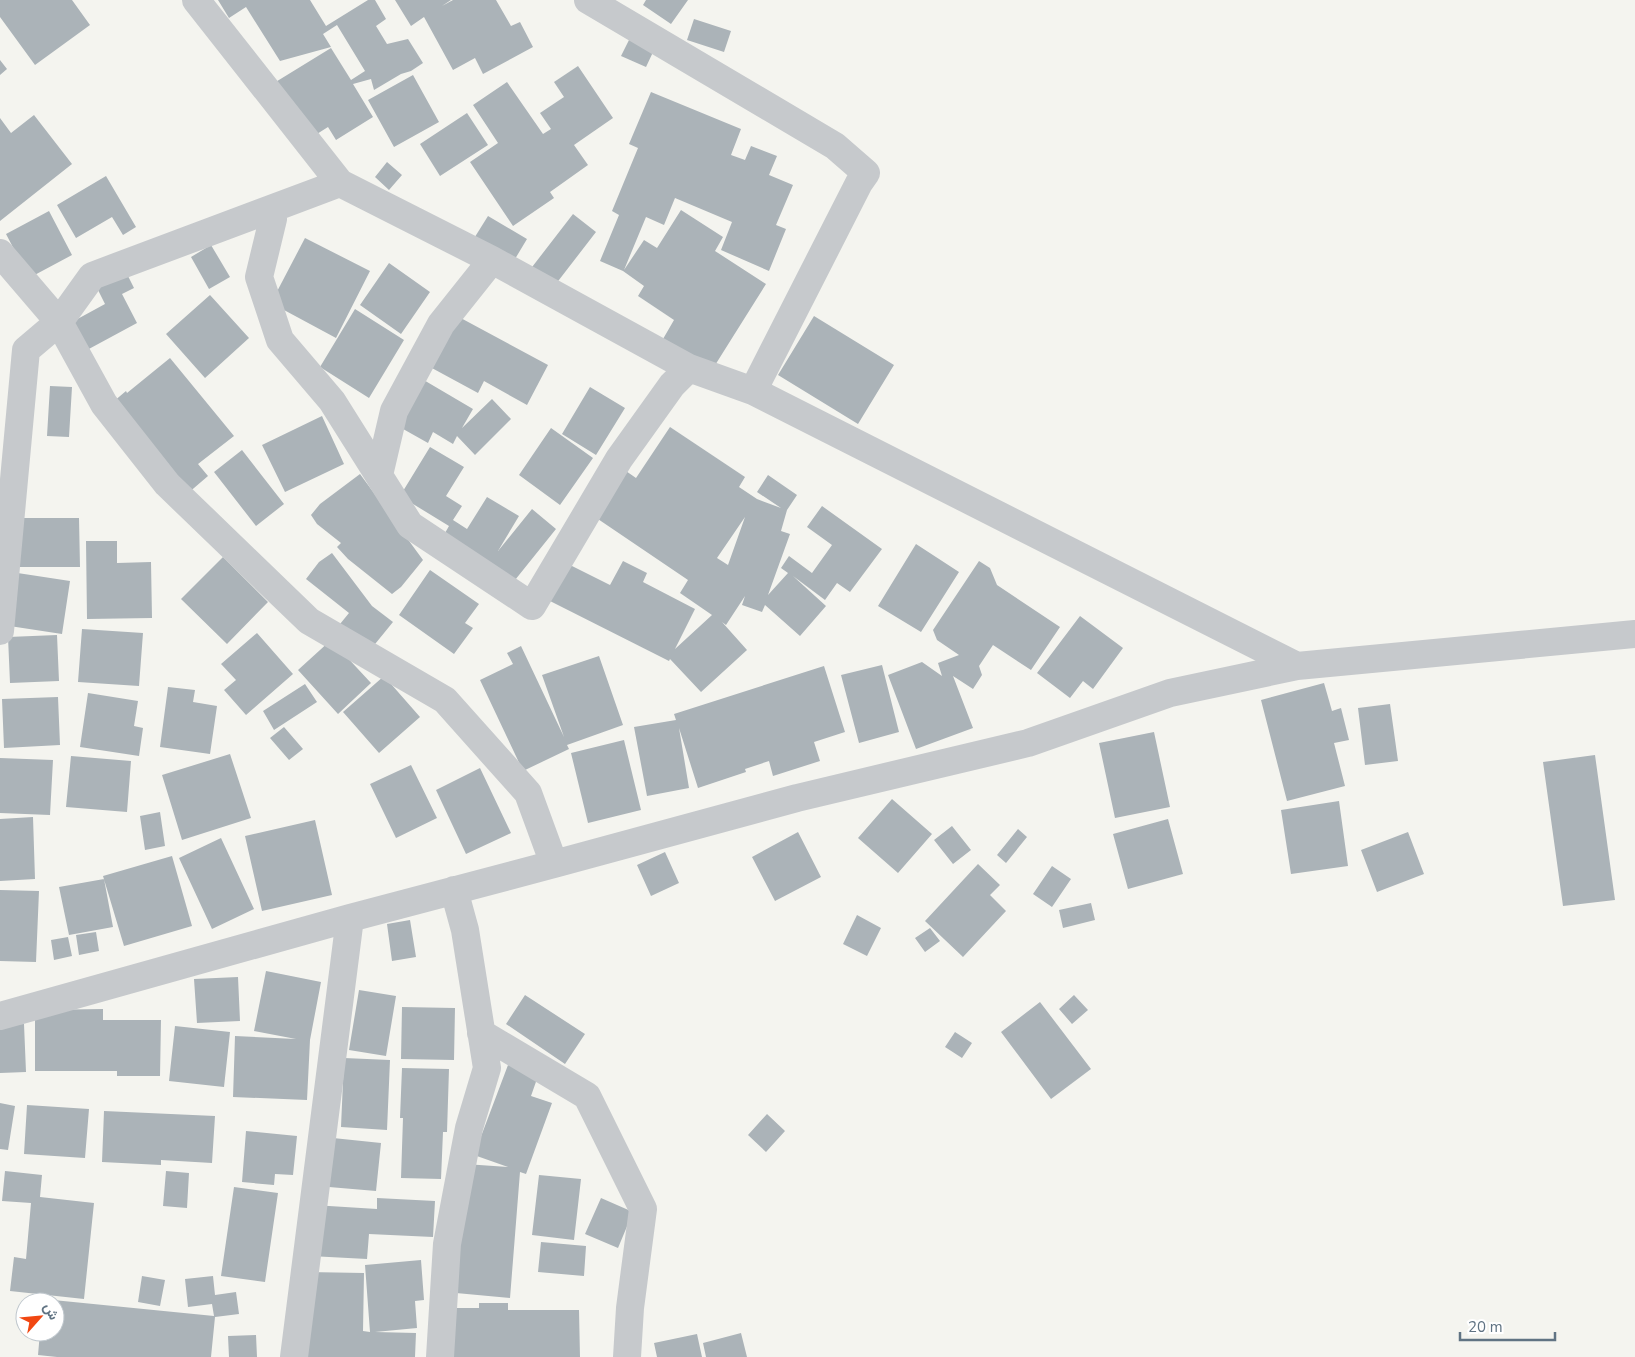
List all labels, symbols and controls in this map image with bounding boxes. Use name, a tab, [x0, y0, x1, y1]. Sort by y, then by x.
north arrow	[15, 1292, 65, 1342]
text: ش	[39, 1300, 64, 1323]
scale bar	[1460, 1310, 1555, 1342]
text: 20 m	[1468, 1317, 1503, 1337]

